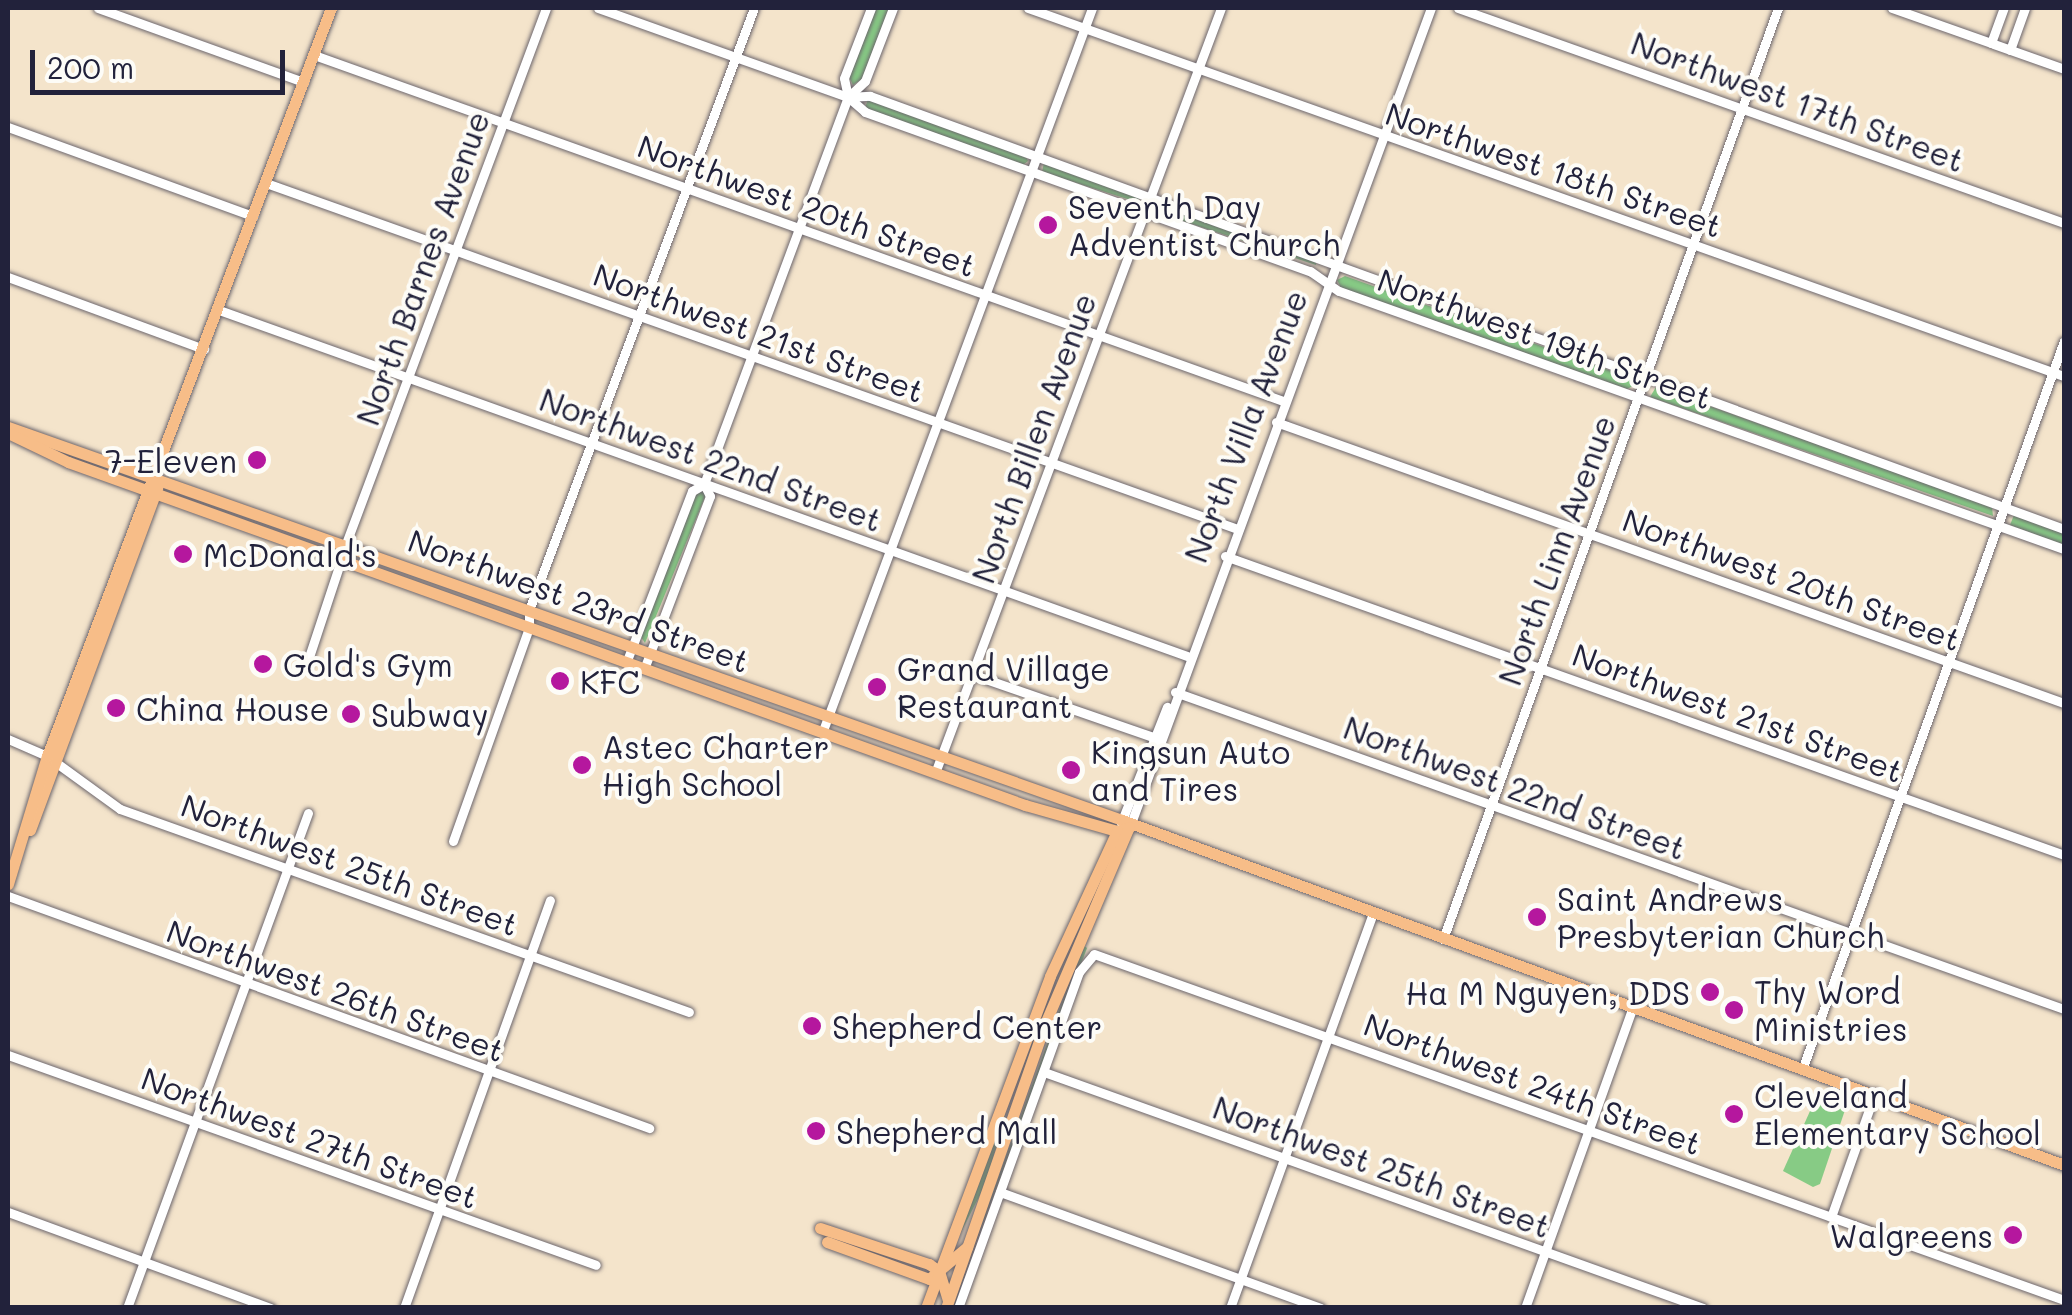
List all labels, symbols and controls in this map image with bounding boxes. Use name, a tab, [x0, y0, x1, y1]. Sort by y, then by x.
street label: Northwest 17th Street	[1626, 23, 1970, 179]
scale bar	[35, 30, 290, 92]
text: 200 m	[47, 47, 134, 87]
street label: Northwest 18th Street	[1381, 93, 1727, 245]
street label: North Barnes Avenue	[347, 106, 497, 430]
street label: Northwest 20th Street	[633, 126, 981, 284]
place label: Seventh Day Adventist Church	[1068, 188, 1340, 263]
marker: Seventh Day Adventist Church	[1037, 214, 1059, 236]
street label: Northwest 21st Street	[588, 254, 930, 410]
street label: Northwest 19th Street	[1373, 260, 1717, 416]
street label: North Villa Avenue	[1175, 285, 1315, 567]
street label: North Billen Avenue	[963, 288, 1103, 588]
street label: Northwest 22nd Street	[535, 379, 887, 539]
street label: North Linn Avenue	[1489, 410, 1623, 690]
place label: 7-Eleven	[105, 441, 237, 479]
marker: 7-Eleven	[246, 449, 268, 471]
street label: Northwest 20th Street	[1618, 500, 1966, 658]
street label: Northwest 23rd Street	[403, 520, 755, 680]
place label: McDonald's	[203, 535, 377, 573]
marker: McDonald's	[172, 543, 194, 565]
street label: Northwest 21st Street	[1567, 634, 1909, 790]
place label: Gold's Gym	[283, 645, 453, 683]
place label: Grand Village Restaurant	[897, 650, 1110, 725]
marker: Gold's Gym	[252, 653, 274, 675]
place label: KFC	[580, 662, 640, 700]
marker: KFC	[549, 670, 571, 692]
marker: Grand Village Restaurant	[866, 676, 888, 698]
place label: China House	[136, 689, 329, 727]
place label: Subway	[371, 695, 488, 733]
marker: China House	[105, 697, 127, 719]
marker: Subway	[340, 703, 362, 725]
street label: Northwest 22nd Street	[1339, 707, 1691, 867]
place label: Astec Charter High School	[602, 728, 829, 803]
place label: Kingsun Auto and Tires	[1091, 733, 1290, 808]
marker: Astec Charter High School	[571, 754, 593, 776]
marker: Kingsun Auto and Tires	[1060, 759, 1082, 781]
street label: Northwest 25th Street	[176, 785, 524, 943]
place label: Saint Andrews Presbyterian Church	[1557, 880, 1884, 955]
marker: Saint Andrews Presbyterian Church	[1526, 906, 1548, 928]
street label: Northwest 26th Street	[162, 911, 510, 1069]
place label: Ha M Nguyen, DDS	[1406, 973, 1690, 1011]
place label: Thy Word Ministries	[1754, 973, 1908, 1048]
marker: Ha M Nguyen, DDS	[1699, 981, 1721, 1003]
marker: Thy Word Ministries	[1723, 999, 1745, 1021]
street label: Northwest 24th Street	[1359, 1004, 1707, 1162]
place label: Shepherd Center	[832, 1007, 1102, 1045]
marker: Shepherd Center	[801, 1015, 823, 1037]
street label: Northwest 27th Street	[137, 1058, 483, 1216]
place label: Cleveland Elementary School	[1754, 1077, 2041, 1152]
street label: Northwest 25th Street	[1208, 1087, 1556, 1245]
marker: Cleveland Elementary School	[1723, 1103, 1745, 1125]
place label: Shepherd Mall	[836, 1112, 1058, 1150]
marker: Shepherd Mall	[805, 1120, 827, 1142]
place label: Walgreens	[1829, 1216, 1993, 1254]
marker: Walgreens	[2002, 1224, 2024, 1246]

